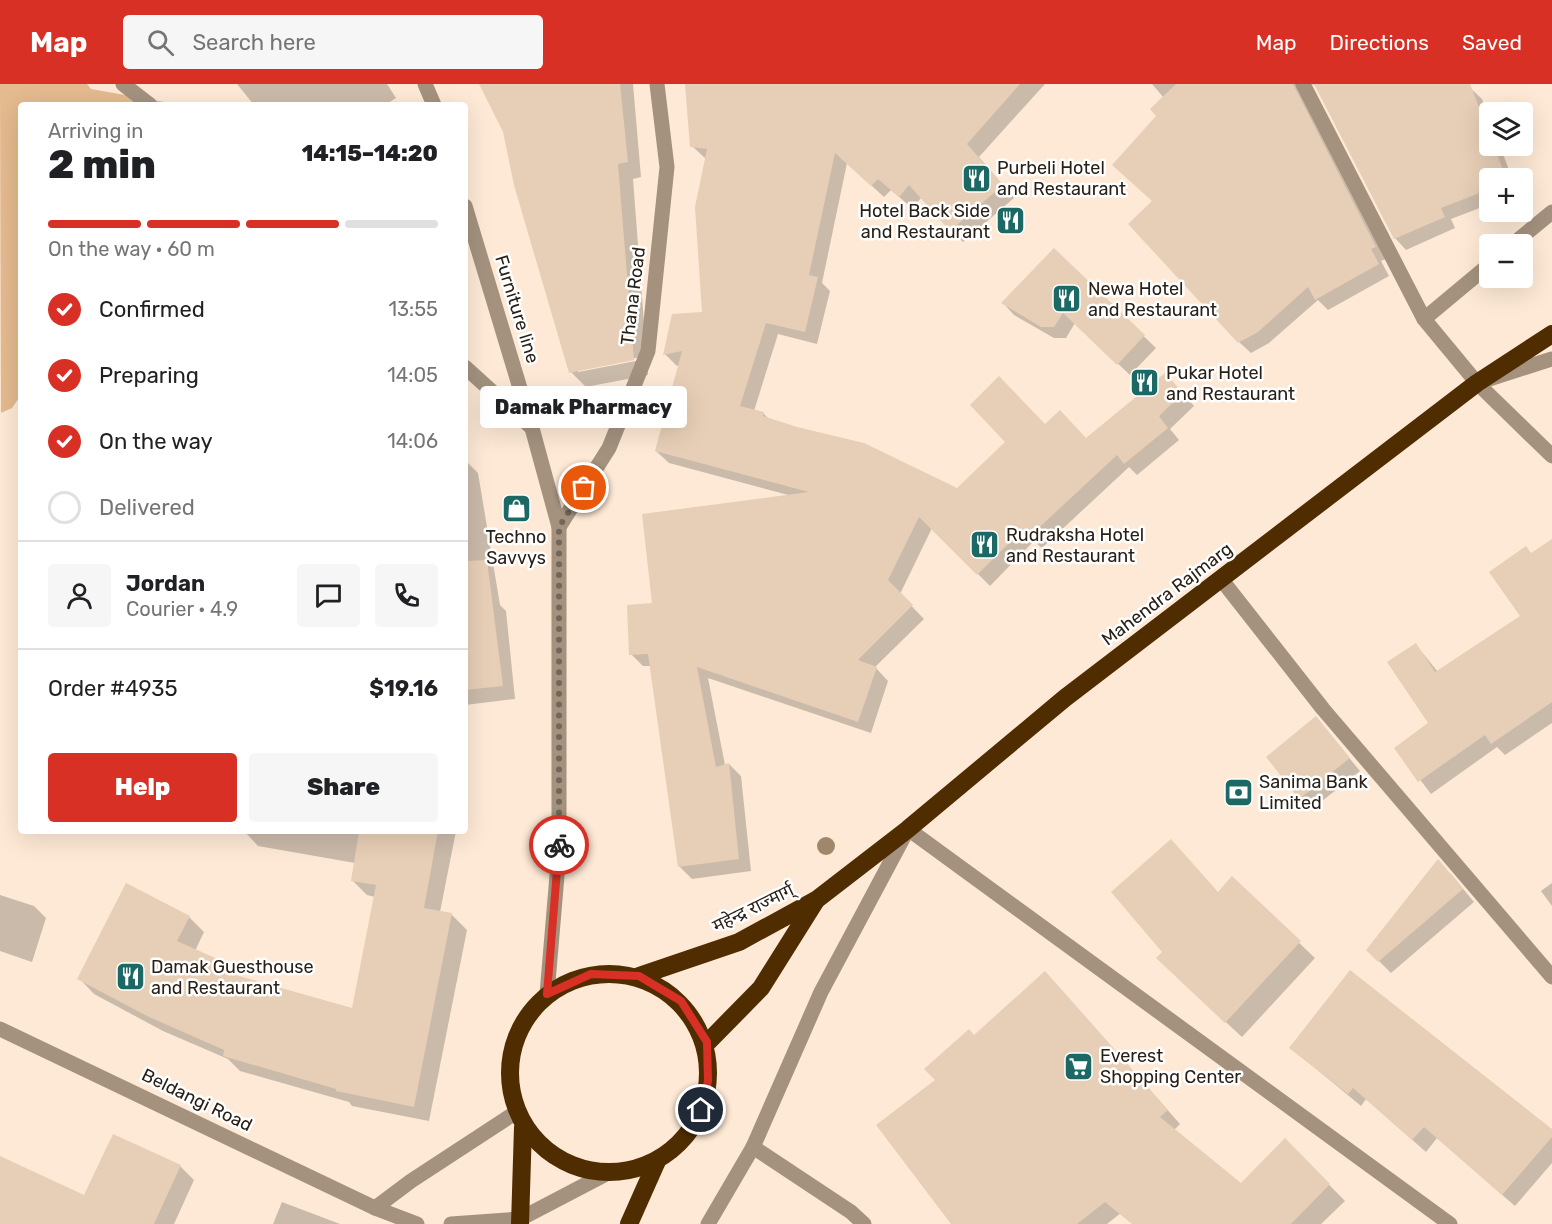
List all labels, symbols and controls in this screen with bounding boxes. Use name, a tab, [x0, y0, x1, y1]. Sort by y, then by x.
search box	[123, 15, 543, 69]
text: Map	[30, 26, 87, 59]
icon: search	[144, 26, 177, 59]
text: Search here	[192, 29, 316, 56]
text: Map	[1256, 30, 1297, 55]
text: Directions	[1330, 30, 1429, 55]
text: Saved	[1462, 30, 1522, 55]
map controls	[1479, 102, 1533, 288]
button: layers	[1479, 102, 1533, 156]
text: Arriving in	[48, 119, 143, 143]
text: 14:15–14:20	[302, 140, 438, 167]
text: 2 min	[48, 142, 156, 188]
place label: Purbeli Hotel and Restaurant	[997, 157, 1126, 200]
restaurant icon: Purbeli Hotel and Restaurant	[960, 162, 992, 194]
button: +	[1479, 168, 1533, 222]
place label: Hotel Back Side and Restaurant	[859, 200, 990, 243]
restaurant icon: Hotel Back Side and Restaurant	[995, 205, 1027, 237]
button: −	[1479, 234, 1533, 288]
text: On the way · 60 m	[48, 237, 215, 261]
street label: Thana Road	[616, 246, 650, 346]
street label: Furniture line	[490, 252, 544, 366]
place label: Newa Hotel and Restaurant	[1088, 278, 1217, 321]
restaurant icon: Newa Hotel and Restaurant	[1051, 283, 1083, 315]
icon: check	[48, 293, 81, 326]
text: Confirmed	[99, 296, 205, 323]
text: 13:55	[389, 297, 438, 321]
icon: check	[48, 359, 81, 392]
text: Preparing	[99, 362, 199, 389]
place label: Pukar Hotel and Restaurant	[1166, 362, 1295, 405]
text: 14:05	[387, 363, 438, 387]
restaurant icon: Pukar Hotel and Restaurant	[1129, 367, 1161, 399]
callout: Damak Pharmacy	[480, 386, 688, 428]
text: Damak Pharmacy	[495, 395, 672, 419]
icon: check	[48, 425, 81, 458]
text: On the way	[99, 428, 213, 455]
text: 14:06	[387, 429, 438, 453]
pin	[558, 462, 609, 513]
icon: bag	[567, 471, 600, 504]
shop icon: Techno Savvys	[500, 492, 532, 524]
text: Delivered	[99, 494, 195, 521]
place label: Rudraksha Hotel and Restaurant	[1006, 524, 1144, 567]
place label: Techno Savvys	[486, 526, 546, 569]
restaurant icon: Rudraksha Hotel and Restaurant	[969, 529, 1001, 561]
street label: Mahendra Rajmarg	[1097, 538, 1237, 650]
button: person	[48, 564, 111, 627]
button: chat	[297, 564, 360, 627]
button: phone	[375, 564, 438, 627]
text: Jordan	[126, 570, 205, 597]
text: Courier · 4.9	[126, 597, 238, 621]
text: Order #4935	[48, 675, 178, 702]
text: $19.16	[369, 675, 438, 702]
button: Help	[48, 753, 237, 822]
button: Share	[249, 753, 438, 822]
place label: Sanima Bank Limited	[1259, 771, 1369, 814]
bank icon: Sanima Bank Limited	[1222, 776, 1254, 808]
courier	[529, 815, 589, 875]
icon: bike	[543, 829, 576, 862]
street label: महेन्द्र राज्मार्ग्	[709, 878, 800, 937]
place label: Damak Guesthouse and Restaurant	[151, 956, 314, 999]
restaurant icon: Damak Guesthouse and Restaurant	[114, 961, 146, 993]
place label: Everest Shopping Center	[1100, 1045, 1241, 1088]
supermarket icon: Everest Shopping Center	[1063, 1050, 1095, 1082]
street label: Beldangi Road	[138, 1064, 256, 1136]
pin	[675, 1084, 726, 1135]
icon: home	[684, 1093, 717, 1126]

